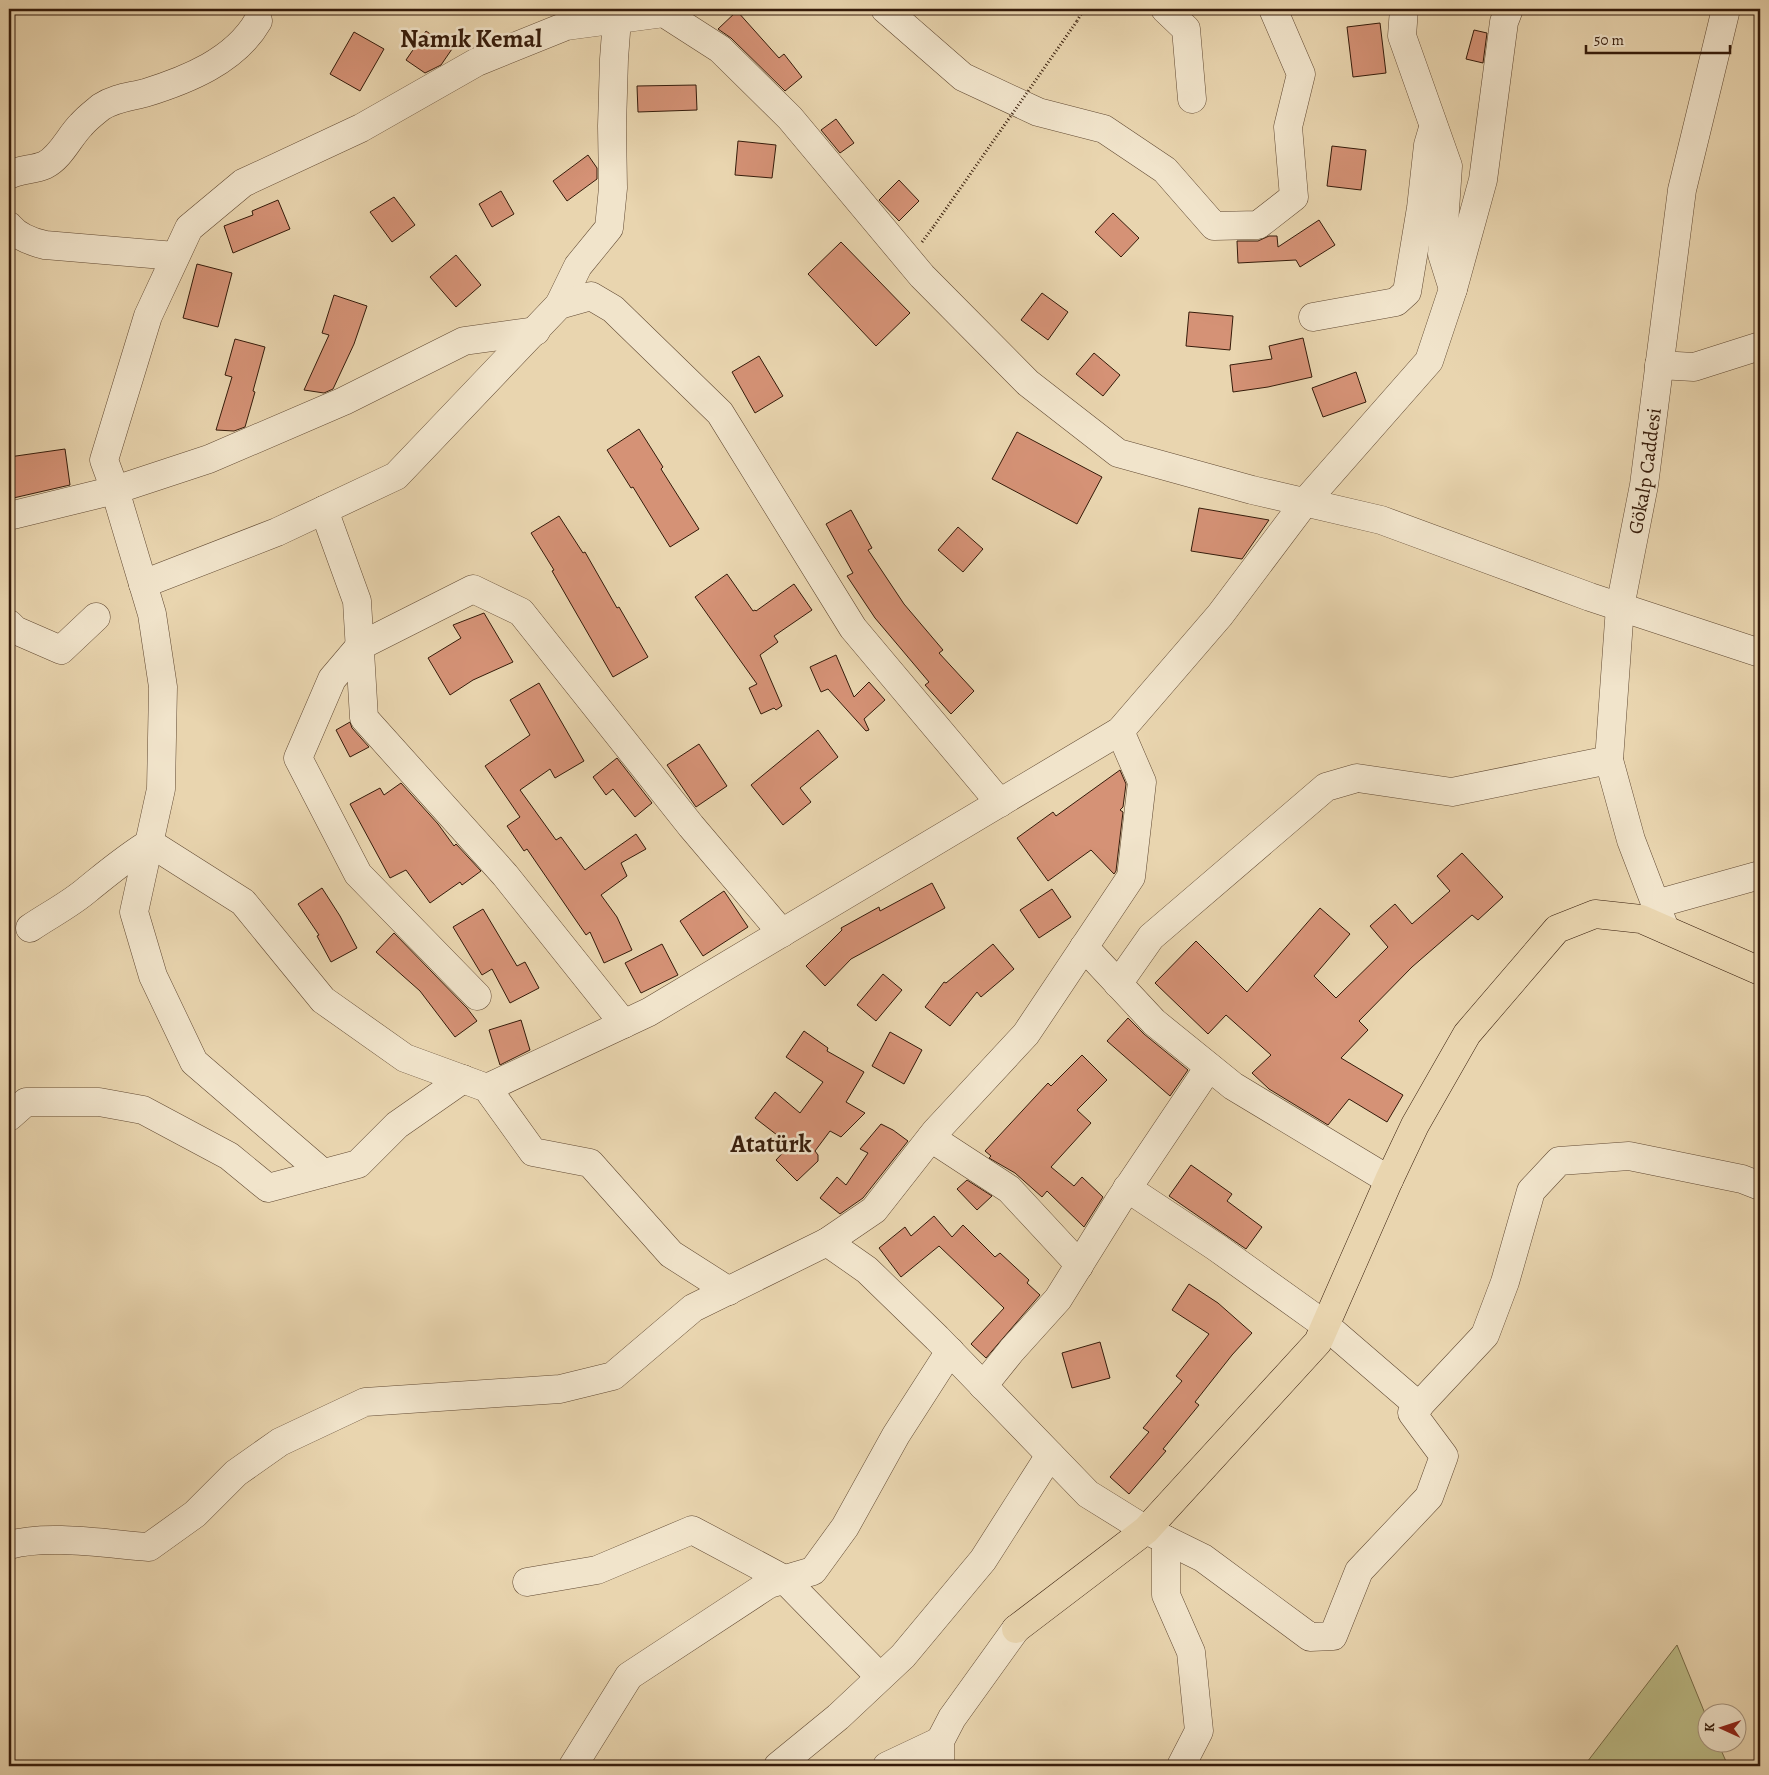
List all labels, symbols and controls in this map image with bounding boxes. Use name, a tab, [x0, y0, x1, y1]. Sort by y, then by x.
district label: Namık Kemal	[400, 22, 542, 56]
scale bar	[1586, 22, 1730, 54]
text: 50 m	[1594, 30, 1624, 50]
street label: Gökalp Caddesi	[1622, 406, 1668, 536]
district label: Atatürk	[730, 1127, 812, 1161]
north arrow	[1696, 1702, 1746, 1752]
text: K	[1700, 1721, 1719, 1732]

